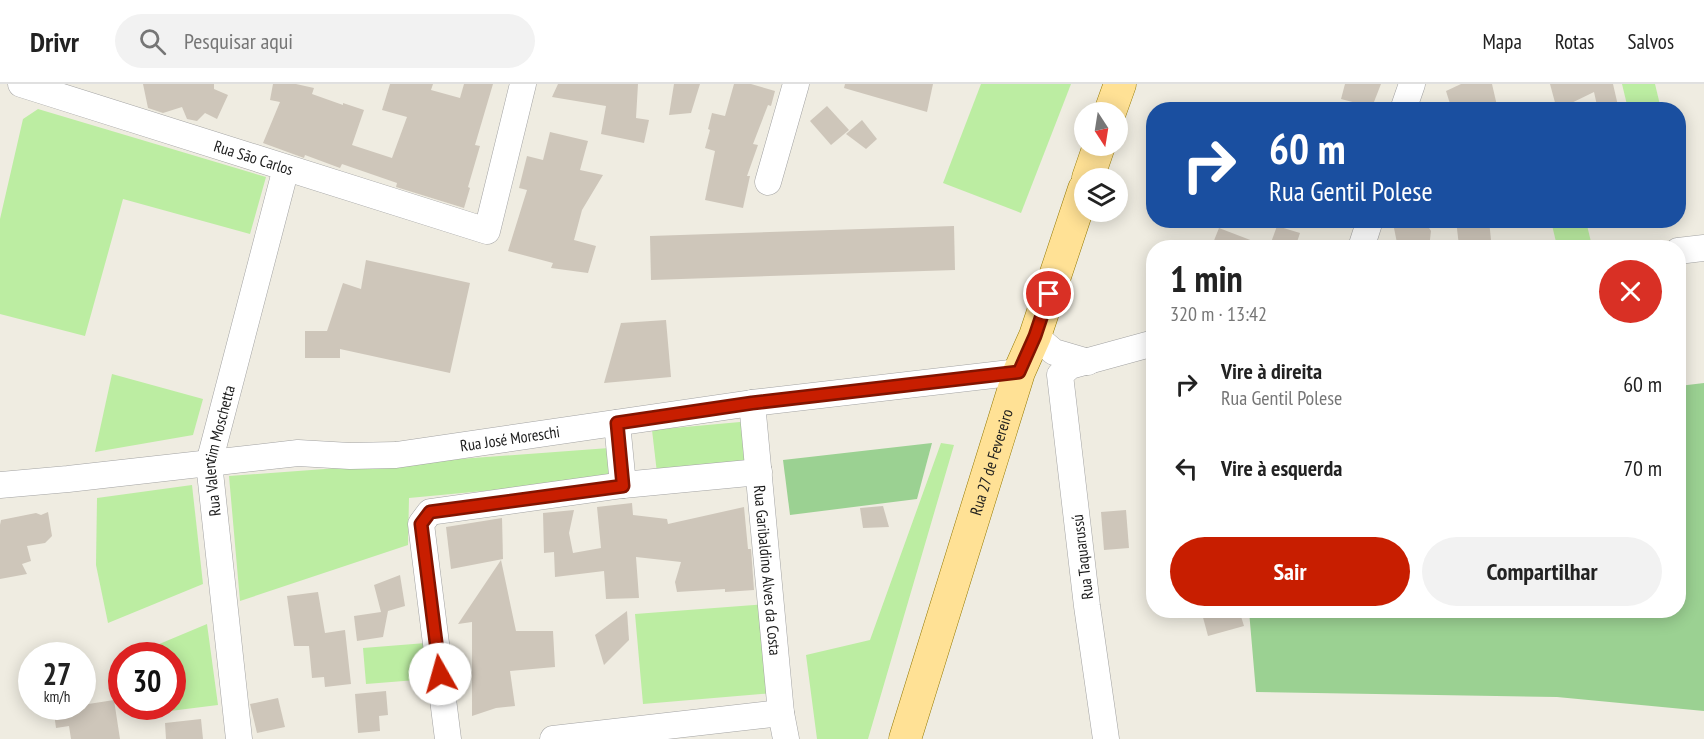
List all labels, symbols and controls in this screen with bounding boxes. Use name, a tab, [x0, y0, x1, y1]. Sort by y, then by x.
search box	[115, 14, 535, 68]
text: Drivr	[30, 23, 79, 60]
icon: search	[136, 25, 169, 58]
text: Pesquisar aqui	[184, 27, 293, 55]
text: Mapa	[1482, 28, 1522, 55]
text: Rotas	[1555, 28, 1594, 55]
text: Salvos	[1627, 28, 1674, 55]
north arrow	[1074, 102, 1128, 156]
map controls	[1074, 102, 1128, 222]
text: 60 m	[1269, 121, 1346, 176]
icon: right	[1170, 126, 1248, 204]
street label: Rua São Carlos	[212, 136, 296, 179]
button: layers	[1074, 168, 1128, 222]
text: Rua Gentil Polese	[1269, 174, 1433, 208]
text: 1 min	[1170, 255, 1243, 302]
button: close	[1599, 260, 1662, 323]
pin	[1023, 268, 1074, 319]
icon: arrive	[1032, 277, 1065, 310]
text: 320 m · 13:42	[1170, 301, 1267, 327]
text: Vire à direita	[1221, 357, 1322, 385]
icon: right	[1170, 368, 1203, 401]
text: 60 m	[1623, 370, 1662, 398]
street label: Rua Valentim Moschetta	[199, 383, 239, 517]
text: Rua Gentil Polese	[1221, 385, 1342, 411]
street label: Rua 27 de Fevereiro	[965, 406, 1017, 518]
street label: Rua José Moreschi	[459, 421, 561, 456]
icon: left	[1170, 452, 1203, 485]
text: Vire à esquerda	[1221, 454, 1342, 482]
text: 70 m	[1623, 454, 1662, 482]
street label: Rua Garibaldino Alves da Costa	[750, 484, 786, 656]
street label: Rua Taquarussú	[1067, 513, 1097, 601]
button: Sair	[1170, 537, 1410, 606]
button: Compartilhar	[1422, 537, 1662, 606]
speed limit sign: 30	[108, 642, 186, 720]
position arrow	[408, 642, 472, 706]
text: 27	[43, 654, 71, 693]
text: km/h	[44, 687, 70, 706]

